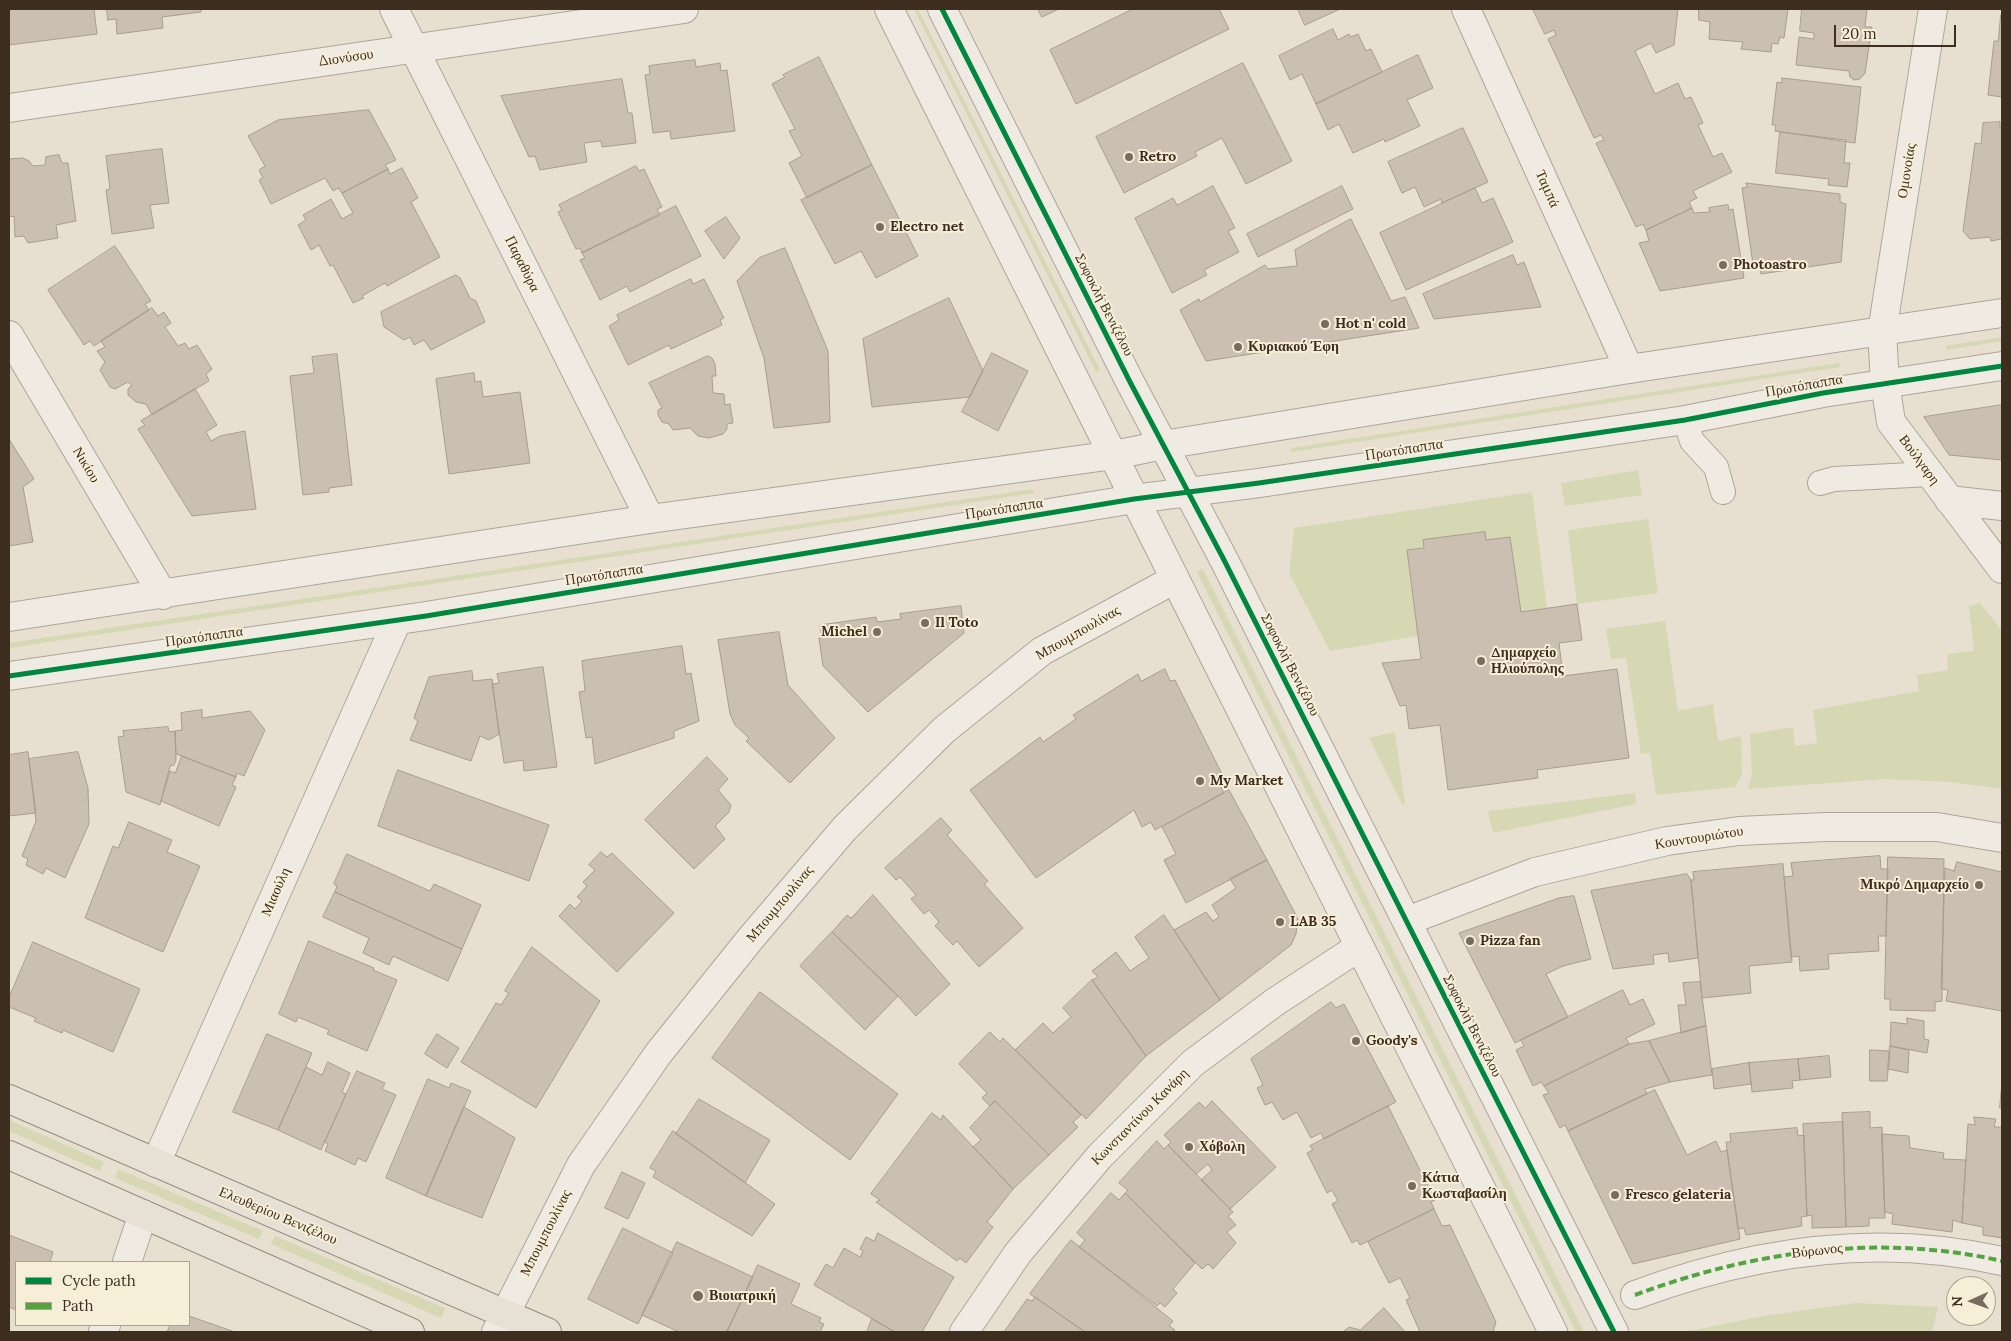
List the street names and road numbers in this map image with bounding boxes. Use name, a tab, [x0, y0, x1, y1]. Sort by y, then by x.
street label: Διονύσου	[317, 46, 375, 70]
street label: Ομονοίας	[1894, 142, 1920, 200]
street label: Ταμπά	[1531, 168, 1563, 210]
street label: Παραθύρα	[501, 233, 543, 295]
street label: Σοφοκλή Βενιζέλου	[1071, 251, 1137, 359]
street label: Πρωτόπαππα	[1764, 371, 1844, 401]
street label: Βούλγαρη	[1895, 432, 1943, 488]
street label: Πρωτόπαππα	[1364, 436, 1444, 464]
street label: Νικίου	[69, 444, 103, 486]
street label: Πρωτόπαππα	[964, 495, 1044, 523]
street label: Πρωτόπαππα	[564, 561, 644, 589]
street label: Μπουμπουλίνας	[1033, 602, 1123, 664]
street label: Σοφοκλή Βενιζέλου	[1257, 611, 1323, 719]
street label: Πρωτόπαππα	[164, 623, 244, 651]
street label: Κουντουριώτου	[1654, 823, 1744, 853]
street label: Μπουμπουλίνας	[743, 862, 817, 946]
street label: Μιαούλη	[258, 865, 294, 919]
street label: Σοφοκλή Βενιζέλου	[1439, 972, 1505, 1080]
street label: Κωνσταντίνου Κανάρη	[1088, 1065, 1192, 1169]
street label: Ελευθερίου Βενιζέλου	[216, 1183, 340, 1249]
street label: Μπουμπουλίνας	[517, 1187, 575, 1279]
street label: Βύρωνος	[1791, 1240, 1843, 1262]

